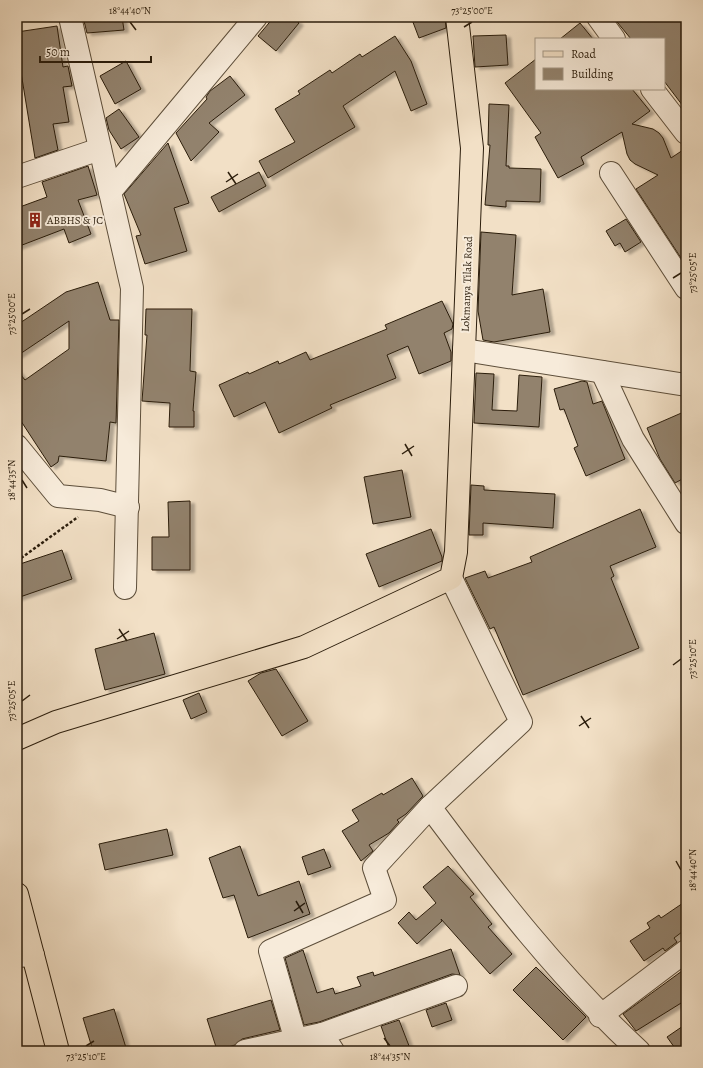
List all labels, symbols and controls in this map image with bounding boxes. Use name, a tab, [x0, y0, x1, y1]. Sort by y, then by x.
text: 18°44'40"N	[109, 4, 151, 17]
text: 73°25'00"E	[451, 4, 493, 17]
scale bar	[40, 38, 151, 64]
legend	[535, 38, 665, 90]
text: 50 m	[46, 44, 70, 60]
text: Road	[571, 46, 597, 62]
text: Building	[571, 66, 613, 82]
building icon: ABBHS & JC	[26, 211, 44, 229]
place label: ABBHS & JC	[46, 213, 103, 228]
street label: Lokmanya Tilak Road	[458, 236, 476, 332]
text: 73°25'05"E	[686, 253, 699, 293]
text: 73°25'00"E	[5, 293, 18, 335]
text: 18°44'35"N	[5, 460, 18, 500]
text: 73°25'10"E	[686, 639, 699, 679]
text: 73°25'05"E	[5, 681, 18, 721]
text: 18°44'40"N	[686, 849, 699, 891]
text: 73°25'10"E	[66, 1050, 106, 1063]
text: 18°44'35"N	[370, 1050, 410, 1063]

